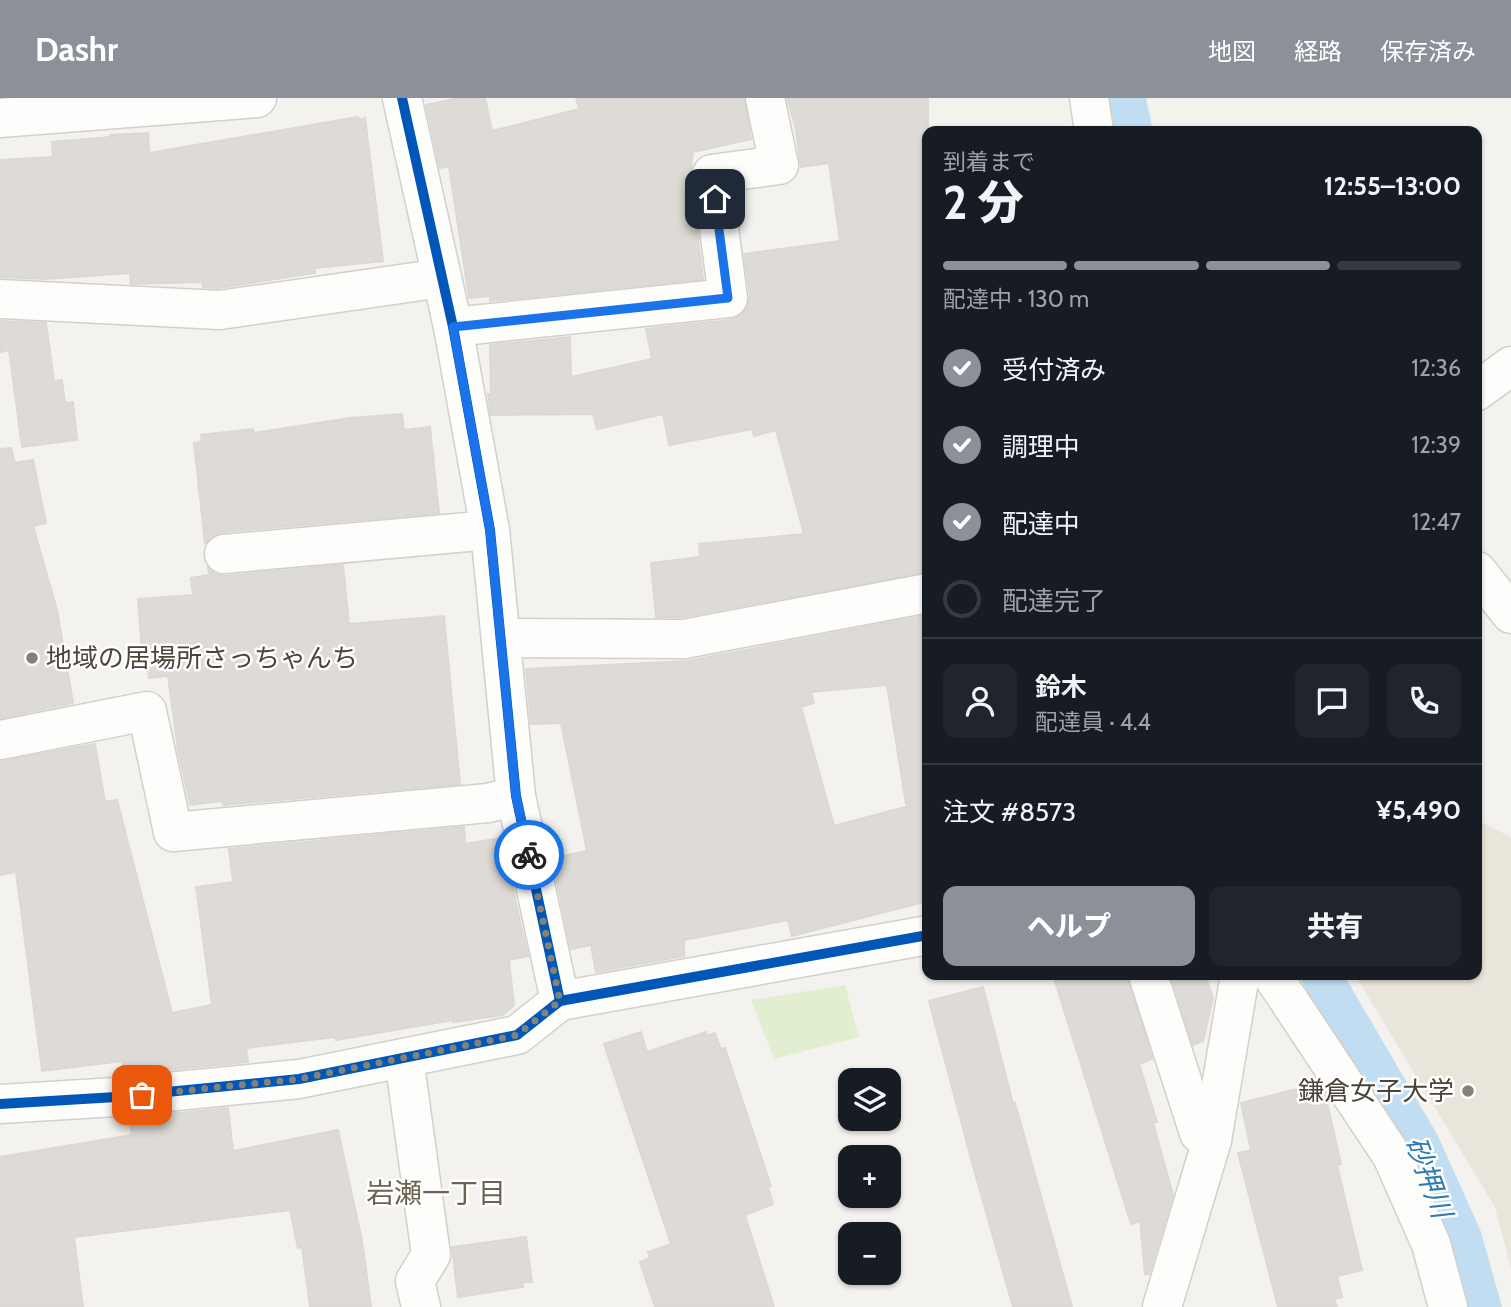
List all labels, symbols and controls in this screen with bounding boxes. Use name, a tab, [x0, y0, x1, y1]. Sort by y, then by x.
text: Dashr	[35, 29, 118, 69]
text: 地図	[1208, 37, 1256, 66]
text: 経路	[1294, 37, 1342, 66]
text: 保存済み	[1380, 37, 1476, 66]
text: 到着まで	[943, 148, 1035, 176]
pin	[685, 169, 745, 229]
text: 12:55–13:00	[1324, 170, 1461, 202]
text: 2 分	[943, 175, 1024, 231]
icon: home	[696, 180, 734, 218]
text: 配達中 · 130 m	[943, 285, 1089, 313]
icon: check	[943, 349, 981, 387]
text: 受付済み	[1002, 354, 1106, 386]
text: 12:36	[1411, 354, 1461, 382]
icon: check	[943, 426, 981, 464]
text: 調理中	[1002, 431, 1080, 463]
text: 12:39	[1411, 431, 1461, 459]
icon: check	[943, 503, 981, 541]
text: 配達中	[1002, 508, 1080, 540]
text: 12:47	[1412, 508, 1461, 536]
text: 配達完了	[1002, 585, 1106, 617]
place label: 地域の居場所さっちゃんち	[46, 642, 358, 674]
marker: 地域の居場所さっちゃんち	[24, 650, 40, 666]
button: person	[943, 664, 1017, 738]
button: chat	[1295, 664, 1369, 738]
button: phone	[1387, 664, 1461, 738]
text: 鈴木	[1035, 671, 1087, 703]
text: 配達員 · 4.4	[1035, 708, 1151, 736]
text: ¥5,490	[1376, 794, 1461, 826]
text: 注文 #8573	[943, 796, 1076, 828]
courier	[494, 820, 564, 890]
icon: bike	[510, 836, 548, 874]
button: ヘルプ	[943, 886, 1195, 966]
button: 共有	[1209, 886, 1461, 966]
pin	[112, 1065, 172, 1125]
map controls	[838, 1068, 901, 1285]
button: layers	[838, 1068, 901, 1131]
place label: 鎌倉女子大学	[1298, 1075, 1454, 1107]
icon: bag	[123, 1076, 161, 1114]
marker: 鎌倉女子大学	[1460, 1083, 1476, 1099]
water label: 砂押川	[1399, 1132, 1460, 1225]
button: +	[838, 1145, 901, 1208]
district label: 岩瀬一丁目	[366, 1176, 506, 1210]
button: −	[838, 1222, 901, 1285]

